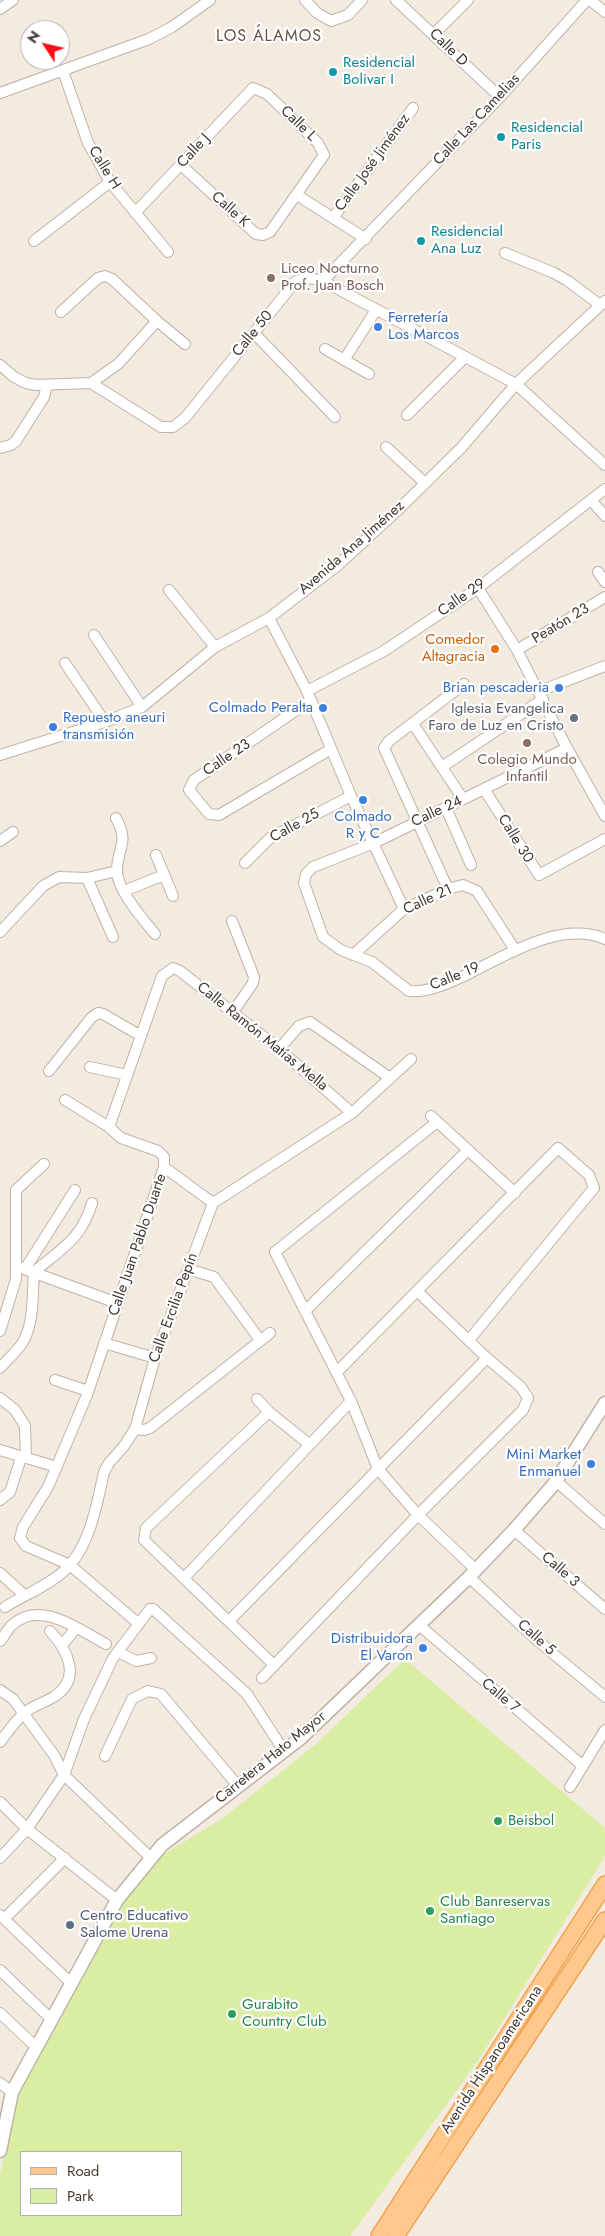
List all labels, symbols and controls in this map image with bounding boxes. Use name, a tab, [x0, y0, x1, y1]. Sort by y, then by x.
north arrow	[20, 20, 70, 70]
street label: Calle D	[425, 25, 471, 71]
text: N	[22, 27, 45, 47]
district label: LOS ÁLAMOS	[215, 27, 323, 47]
place label: Residencial Bolivar I	[343, 54, 415, 89]
marker: Residencial Bolivar I	[327, 66, 339, 78]
street label: Calle Las Camelias	[430, 70, 524, 170]
street label: Calle L	[276, 102, 320, 146]
street label: Calle José Jiménez	[332, 111, 414, 215]
place label: Residencial Paris	[511, 119, 583, 154]
street label: Calle J	[174, 130, 214, 172]
marker: Residencial Paris	[495, 131, 507, 143]
street label: Calle H	[84, 143, 124, 193]
street label: Calle K	[207, 188, 253, 232]
place label: Residencial Ana Luz	[431, 223, 503, 258]
marker: Residencial Ana Luz	[415, 235, 427, 247]
place label: Liceo Nocturno Prof. Juan Bosch	[281, 260, 384, 295]
marker: Liceo Nocturno Prof. Juan Bosch	[265, 272, 277, 284]
street label: Calle 50	[229, 307, 277, 361]
place label: Ferretería Los Marcos	[388, 309, 459, 344]
marker: Ferretería Los Marcos	[372, 321, 384, 333]
street label: Avenida Ana Jiménez	[296, 497, 408, 599]
street label: Calle 29	[435, 575, 489, 621]
street label: Peatón 23	[529, 600, 593, 648]
place label: Comedor Altagracia	[422, 631, 485, 666]
marker: Comedor Altagracia	[489, 643, 501, 655]
place label: Brian pescaderia	[443, 679, 549, 697]
marker: Brian pescaderia	[553, 682, 565, 694]
place label: Colmado Peralta	[209, 699, 313, 717]
place label: Iglesia Evangelica Faro de Luz en Cristo	[428, 700, 564, 735]
marker: Colmado Peralta	[317, 702, 329, 714]
place label: Repuesto aneuri transmisión	[63, 709, 165, 744]
marker: Iglesia Evangelica Faro de Luz en Cristo	[568, 712, 580, 724]
marker: Repuesto aneuri transmisión	[47, 721, 59, 733]
street label: Calle 23	[200, 736, 254, 780]
marker: Colegio Mundo Infantil	[521, 737, 533, 749]
place label: Colegio Mundo Infantil	[477, 751, 577, 786]
street label: Calle 24	[409, 792, 465, 832]
marker: Colmado R y C	[357, 794, 369, 806]
street label: Calle 25	[267, 805, 323, 847]
place label: Colmado R y C	[334, 808, 392, 843]
street label: Calle 30	[493, 811, 537, 867]
street label: Calle 21	[401, 881, 455, 919]
street label: Calle 19	[428, 959, 482, 995]
street label: Calle Ramón Matías Mella	[193, 979, 331, 1095]
street label: Calle Juan Pablo Duarte	[105, 1172, 171, 1318]
street label: Calle Ercilia Pepín	[146, 1251, 202, 1365]
place label: Mini Market Enmanuel	[506, 1446, 581, 1481]
marker: Mini Market Enmanuel	[585, 1458, 597, 1470]
street label: Calle 3	[537, 1549, 583, 1591]
street label: Calle 5	[513, 1616, 559, 1660]
place label: Distribuidora El Varon	[331, 1630, 413, 1665]
marker: Distribuidora El Varon	[417, 1642, 429, 1654]
street label: Calle 7	[477, 1675, 523, 1717]
street label: Carretera Hato Mayor	[212, 1708, 330, 1808]
place label: Beisbol	[508, 1812, 554, 1830]
marker: Beisbol	[492, 1815, 504, 1827]
place label: Club Banreservas Santiago	[440, 1893, 550, 1928]
marker: Club Banreservas Santiago	[424, 1905, 436, 1917]
place label: Centro Educativo Salome Urena	[80, 1907, 188, 1942]
marker: Centro Educativo Salome Urena	[64, 1919, 76, 1931]
street label: Avenida Hispanoamericana	[437, 1983, 547, 2137]
place label: Gurabito Country Club	[242, 1996, 327, 2031]
marker: Gurabito Country Club	[226, 2008, 238, 2020]
legend	[20, 2151, 182, 2216]
text: Road	[67, 2160, 99, 2182]
text: Park	[67, 2185, 94, 2207]

